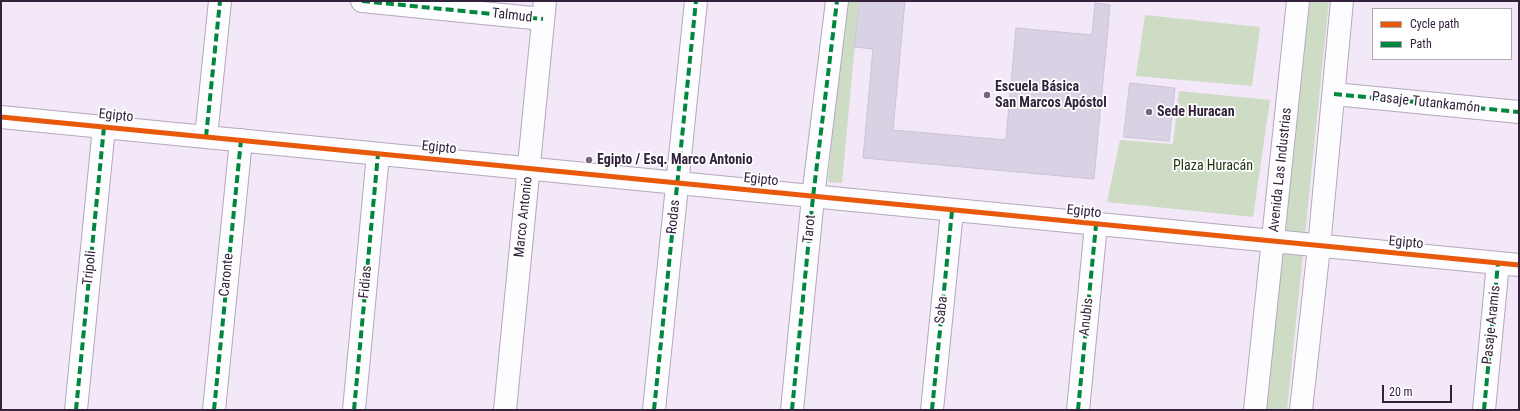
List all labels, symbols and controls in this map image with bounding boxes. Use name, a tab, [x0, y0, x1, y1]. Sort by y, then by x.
street label: Talmud	[491, 6, 533, 26]
legend	[1372, 8, 1512, 60]
text: Cycle path	[1410, 17, 1459, 31]
text: Path	[1410, 37, 1432, 51]
place label: Escuela Básica San Marcos Apóstol	[995, 79, 1107, 112]
street label: Pasaje Tutankamón	[1371, 89, 1481, 117]
marker: Escuela Básica San Marcos Apóstol	[982, 90, 992, 100]
place label: Sede Huracan	[1157, 104, 1235, 120]
street label: Egipto	[98, 106, 134, 126]
marker: Sede Huracan	[1144, 107, 1154, 117]
street label: Avenida Las Industrias	[1266, 107, 1296, 233]
street label: Egipto	[421, 138, 457, 158]
place label: Egipto / Esq. Marco Antonio	[597, 152, 753, 168]
marker: Egipto / Esq. Marco Antonio	[584, 155, 594, 165]
park label: Plaza Huracán	[1173, 158, 1253, 174]
street label: Egipto	[743, 170, 779, 190]
street label: Marco Antonio	[511, 176, 537, 258]
street label: Rodas	[664, 199, 684, 235]
street label: Egipto	[1066, 202, 1102, 222]
street label: Tarot	[800, 214, 820, 244]
street label: Egipto	[1388, 233, 1424, 253]
street label: Tripoli	[80, 250, 100, 286]
street label: Caronte	[216, 253, 238, 297]
street label: Fidias	[356, 265, 376, 299]
street label: Pasaje Aramis	[1480, 285, 1504, 365]
street label: Saba	[932, 295, 952, 325]
street label: Anubis	[1077, 297, 1097, 337]
scale bar	[1384, 377, 1454, 403]
text: 20 m	[1389, 385, 1413, 399]

